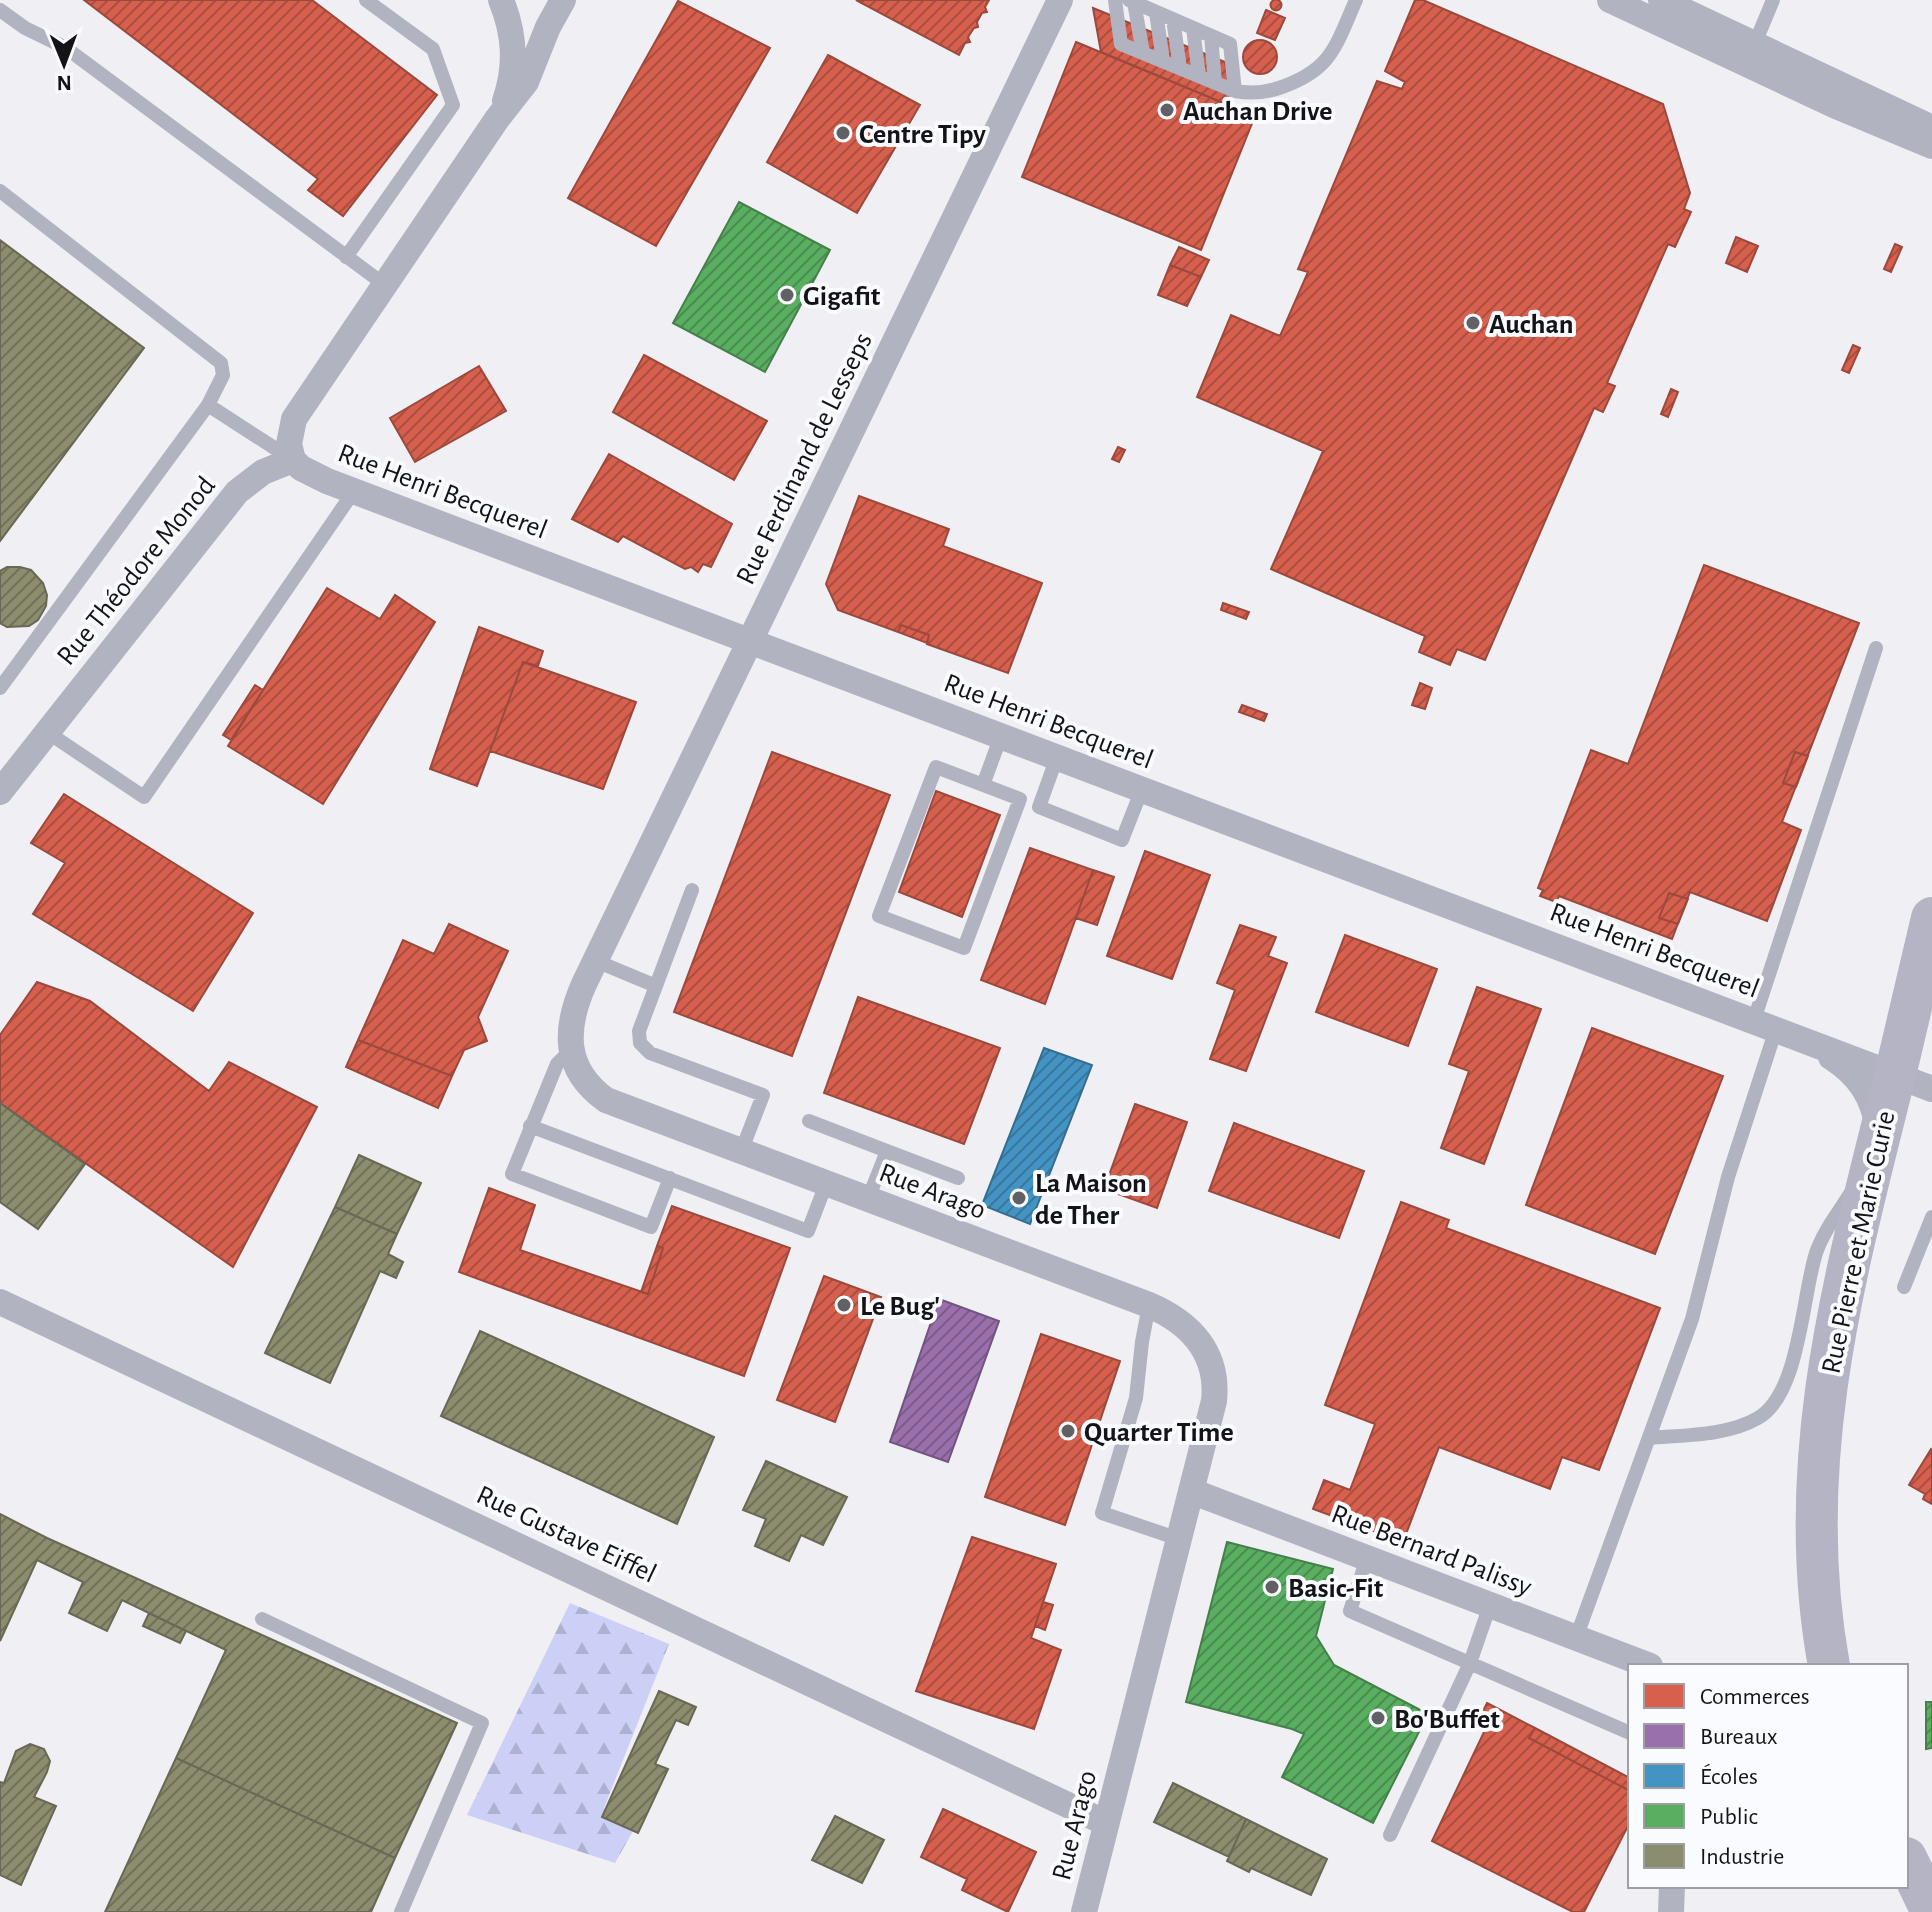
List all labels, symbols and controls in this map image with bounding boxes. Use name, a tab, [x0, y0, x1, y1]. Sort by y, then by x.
north arrow	[24, 24, 104, 104]
text: N	[56, 72, 72, 94]
place label: Auchan Drive	[1183, 98, 1332, 126]
marker: Auchan Drive	[1158, 101, 1176, 119]
place label: Centre Tipy	[859, 121, 986, 149]
marker: Centre Tipy	[834, 124, 852, 142]
place label: Gigafit	[803, 283, 881, 311]
marker: Gigafit	[778, 286, 796, 304]
place label: Auchan	[1489, 311, 1574, 339]
marker: Auchan	[1464, 314, 1482, 332]
street label: Rue Ferdinand de Lesseps	[732, 329, 878, 589]
street label: Rue Henri Becquerel	[334, 439, 551, 545]
street label: Rue Théodore Monod	[52, 472, 221, 671]
street label: Rue Henri Becquerel	[940, 669, 1157, 775]
street label: Rue Henri Becquerel	[1546, 898, 1763, 1004]
street label: Rue Pierre et Marie Curie	[1817, 1109, 1900, 1376]
street label: Rue Arago	[875, 1159, 989, 1225]
place label: La Maison de Ther	[1035, 1170, 1147, 1230]
marker: La Maison de Ther	[1010, 1189, 1028, 1207]
place label: Le Bug'	[860, 1293, 940, 1321]
marker: Le Bug'	[835, 1296, 853, 1314]
place label: Quarter Time	[1084, 1419, 1234, 1447]
marker: Quarter Time	[1059, 1422, 1077, 1440]
street label: Rue Gustave Eiffel	[472, 1481, 660, 1589]
street label: Rue Bernard Palissy	[1327, 1500, 1535, 1602]
place label: Basic-Fit	[1288, 1575, 1384, 1603]
marker: Basic-Fit	[1263, 1578, 1281, 1596]
legend	[1628, 1664, 1908, 1888]
text: Commerces	[1700, 1685, 1810, 1709]
place label: Bo'Buffet	[1394, 1706, 1500, 1734]
marker: Bo'Buffet	[1369, 1709, 1387, 1727]
text: Bureaux	[1700, 1725, 1778, 1749]
text: Écoles	[1700, 1763, 1758, 1789]
street label: Rue Arago	[1048, 1768, 1102, 1883]
text: Public	[1700, 1805, 1758, 1829]
text: Industrie	[1700, 1845, 1784, 1869]

